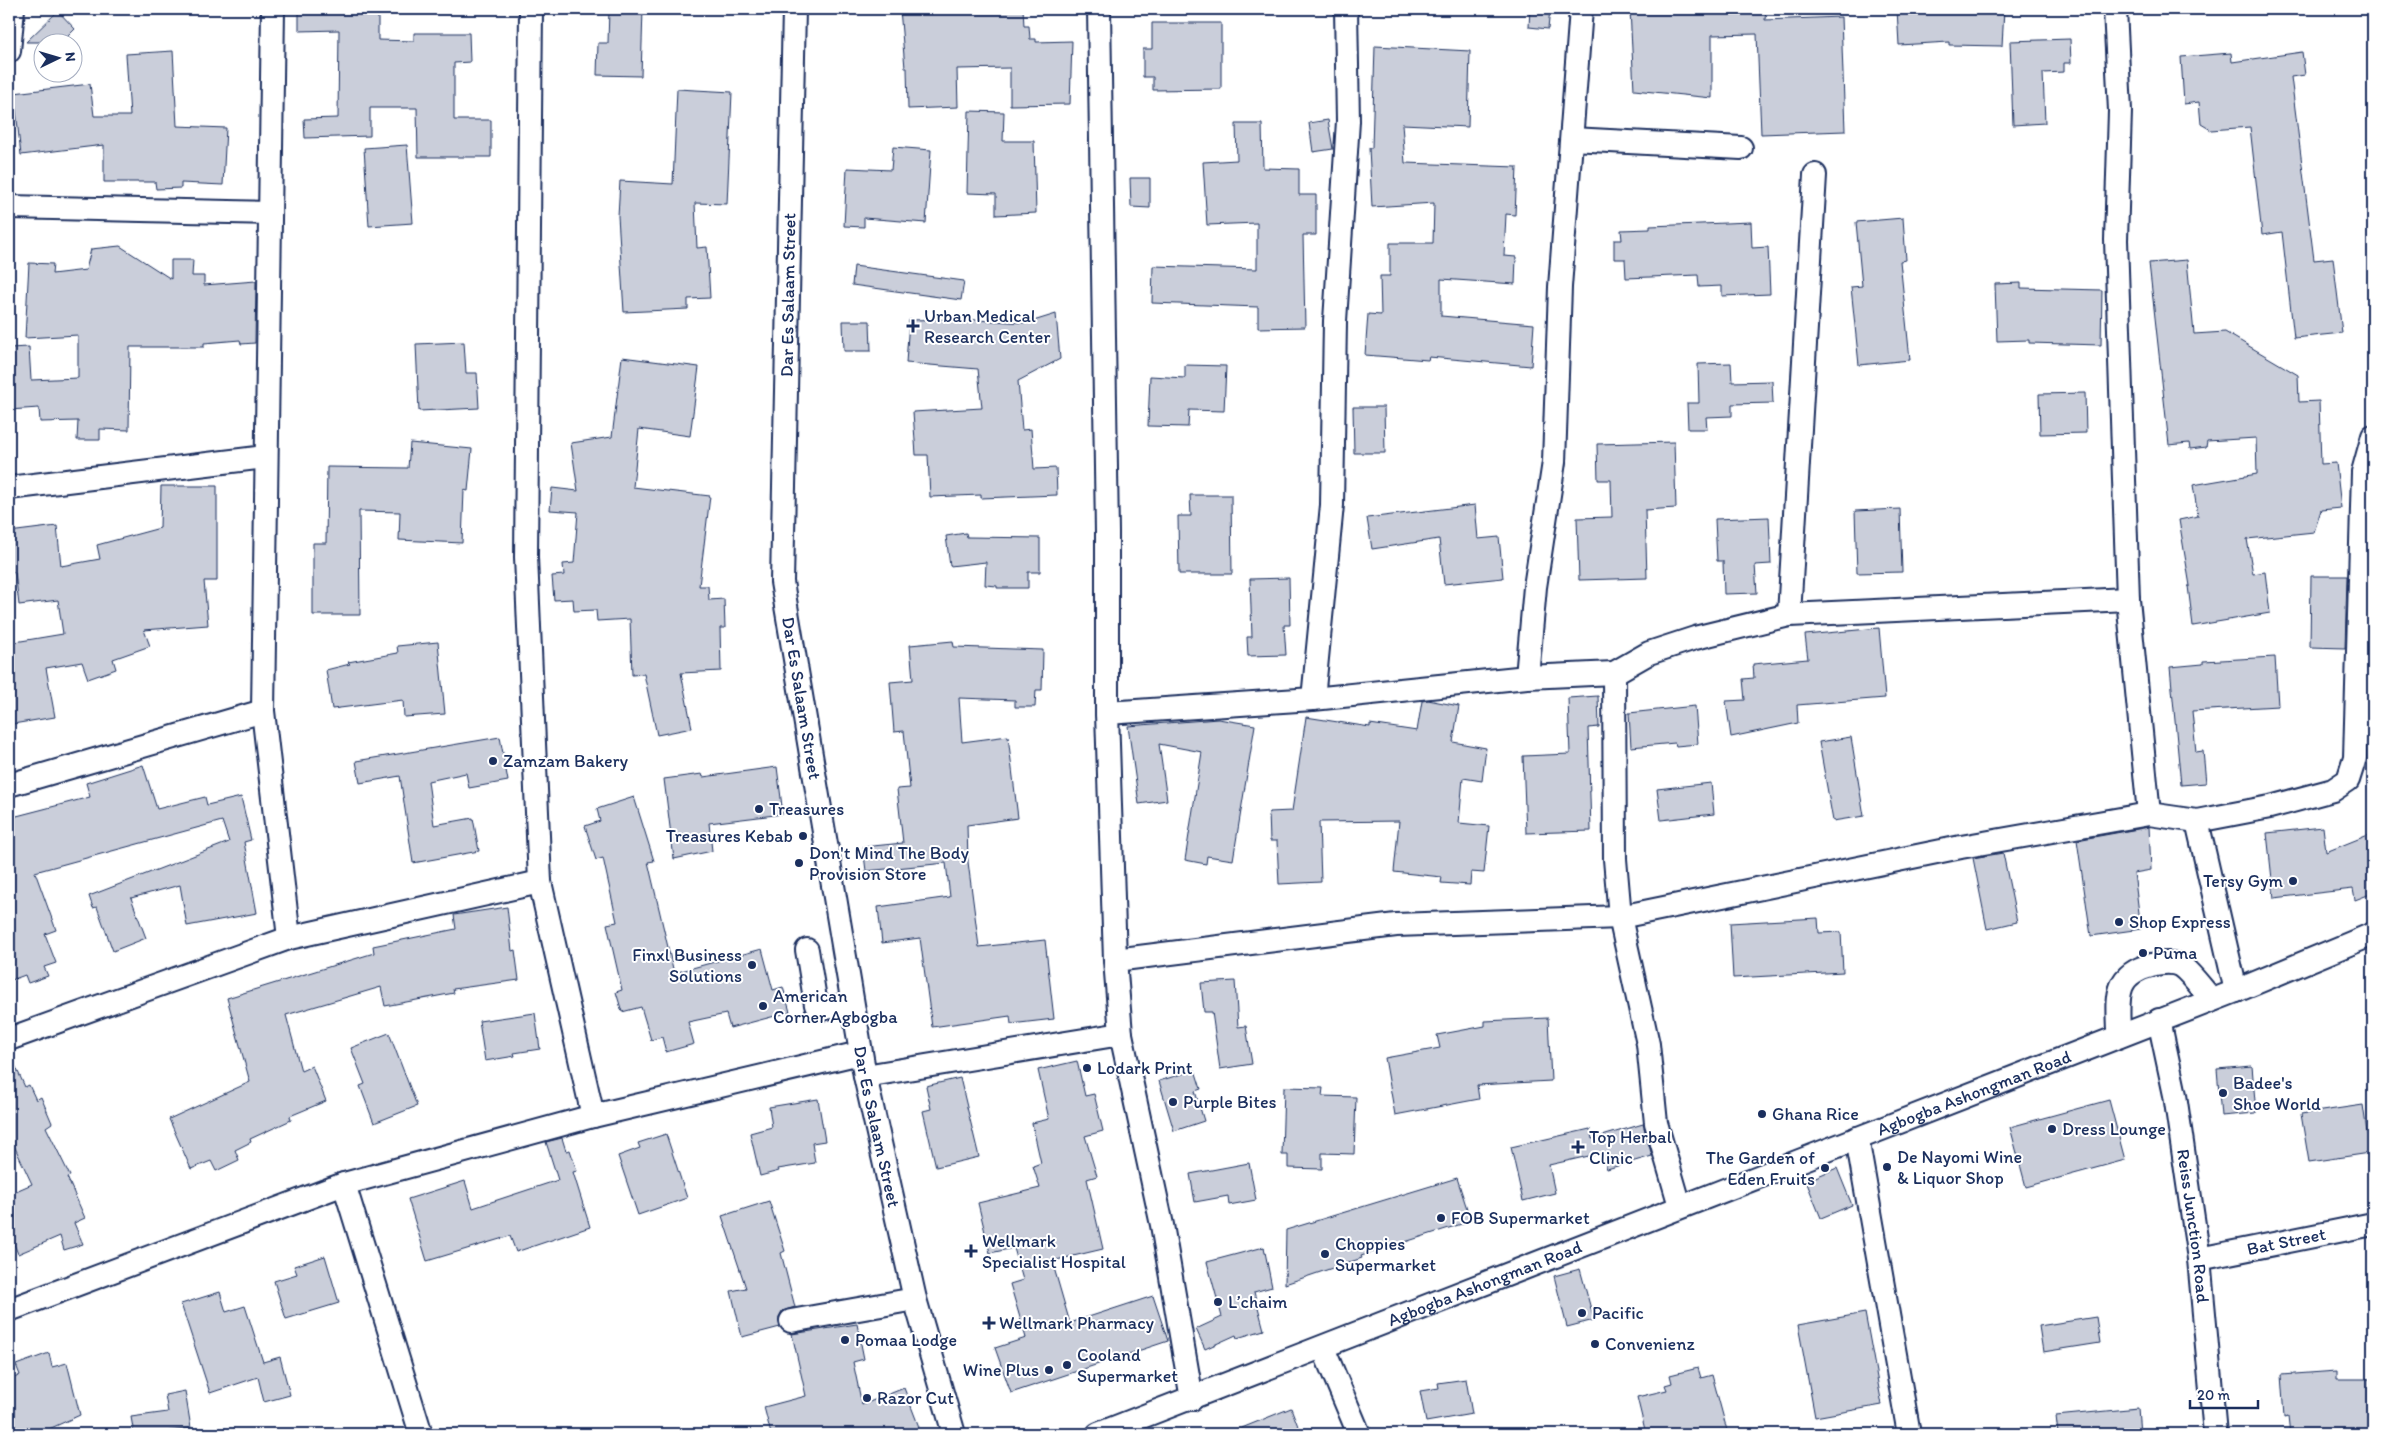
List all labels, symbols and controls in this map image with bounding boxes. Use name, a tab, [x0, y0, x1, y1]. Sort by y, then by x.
north arrow	[32, 32, 82, 82]
text: N	[62, 51, 79, 62]
street label: Dar Es Salaam Street	[776, 212, 800, 377]
place label: Urban Medical Research Center	[924, 305, 1051, 348]
marker: Urban Medical Research Center	[906, 319, 920, 333]
street label: Dar Es Salaam Street	[777, 615, 826, 781]
place label: Zamzam Bakery	[503, 750, 628, 772]
marker: Zamzam Bakery	[487, 755, 499, 767]
place label: Treasures	[769, 798, 844, 820]
marker: Treasures	[753, 803, 765, 815]
place label: Treasures Kebab	[666, 825, 793, 847]
marker: Treasures Kebab	[797, 830, 809, 842]
place label: Don't Mind The Body Provision Store	[809, 842, 969, 885]
marker: Don't Mind The Body Provision Store	[793, 857, 805, 869]
place label: Tersy Gym	[2203, 870, 2283, 892]
marker: Tersy Gym	[2287, 875, 2299, 887]
place label: Shop Express	[2129, 911, 2231, 933]
marker: Shop Express	[2113, 916, 2125, 928]
place label: Puma	[2153, 942, 2197, 964]
place label: Finxl Business Solutions	[632, 944, 742, 987]
marker: Puma	[2137, 947, 2149, 959]
marker: Finxl Business Solutions	[746, 959, 758, 971]
place label: American Corner Agbogba	[773, 985, 898, 1028]
marker: American Corner Agbogba	[757, 1000, 769, 1012]
street label: Dar Es Salaam Street	[849, 1044, 905, 1210]
street label: Agbogba Ashongman Road	[1874, 1045, 2074, 1141]
place label: Lodark Print	[1097, 1057, 1193, 1079]
marker: Lodark Print	[1081, 1062, 1093, 1074]
place label: Badee's Shoe World	[2233, 1072, 2321, 1115]
marker: Badee's Shoe World	[2217, 1087, 2229, 1099]
place label: Purple Bites	[1183, 1091, 1277, 1113]
marker: Purple Bites	[1167, 1096, 1179, 1108]
place label: Ghana Rice	[1772, 1103, 1859, 1125]
marker: Ghana Rice	[1756, 1108, 1768, 1120]
place label: Dress Lounge	[2062, 1118, 2166, 1140]
marker: Dress Lounge	[2046, 1123, 2058, 1135]
place label: Top Herbal Clinic	[1589, 1126, 1672, 1169]
marker: Top Herbal Clinic	[1571, 1140, 1585, 1154]
place label: De Nayomi Wine & Liquor Shop	[1897, 1146, 2022, 1189]
place label: The Garden of Eden Fruits	[1706, 1147, 1815, 1190]
street label: Reiss Junction Road	[2172, 1148, 2214, 1304]
marker: De Nayomi Wine & Liquor Shop	[1881, 1161, 1893, 1173]
marker: The Garden of Eden Fruits	[1819, 1162, 1831, 1174]
place label: FOB Supermarket	[1451, 1207, 1590, 1229]
marker: FOB Supermarket	[1435, 1212, 1447, 1224]
street label: Bat Street	[2245, 1223, 2328, 1260]
place label: Wellmark Specialist Hospital	[982, 1230, 1126, 1273]
place label: Choppies Supermarket	[1335, 1233, 1436, 1276]
street label: Agbogba Ashongman Road	[1385, 1236, 1585, 1331]
marker: Wellmark Specialist Hospital	[964, 1244, 978, 1258]
marker: Choppies Supermarket	[1319, 1248, 1331, 1260]
place label: L’chaim	[1228, 1291, 1287, 1313]
marker: L’chaim	[1212, 1296, 1224, 1308]
place label: Pacific	[1592, 1302, 1644, 1324]
marker: Pacific	[1576, 1307, 1588, 1319]
place label: Wellmark Pharmacy	[999, 1312, 1155, 1334]
marker: Wellmark Pharmacy	[983, 1317, 995, 1329]
place label: Pomaa Lodge	[855, 1329, 957, 1351]
place label: Convenienz	[1605, 1333, 1695, 1355]
marker: Pomaa Lodge	[839, 1334, 851, 1346]
marker: Convenienz	[1589, 1338, 1601, 1350]
place label: Cooland Supermarket	[1077, 1344, 1178, 1387]
place label: Wine Plus	[963, 1359, 1039, 1381]
marker: Cooland Supermarket	[1061, 1359, 1073, 1371]
marker: Wine Plus	[1043, 1364, 1055, 1376]
scale bar	[2190, 1378, 2257, 1410]
text: 20 m	[2197, 1386, 2231, 1404]
place label: Razor Cut	[877, 1387, 954, 1409]
marker: Razor Cut	[861, 1392, 873, 1404]

